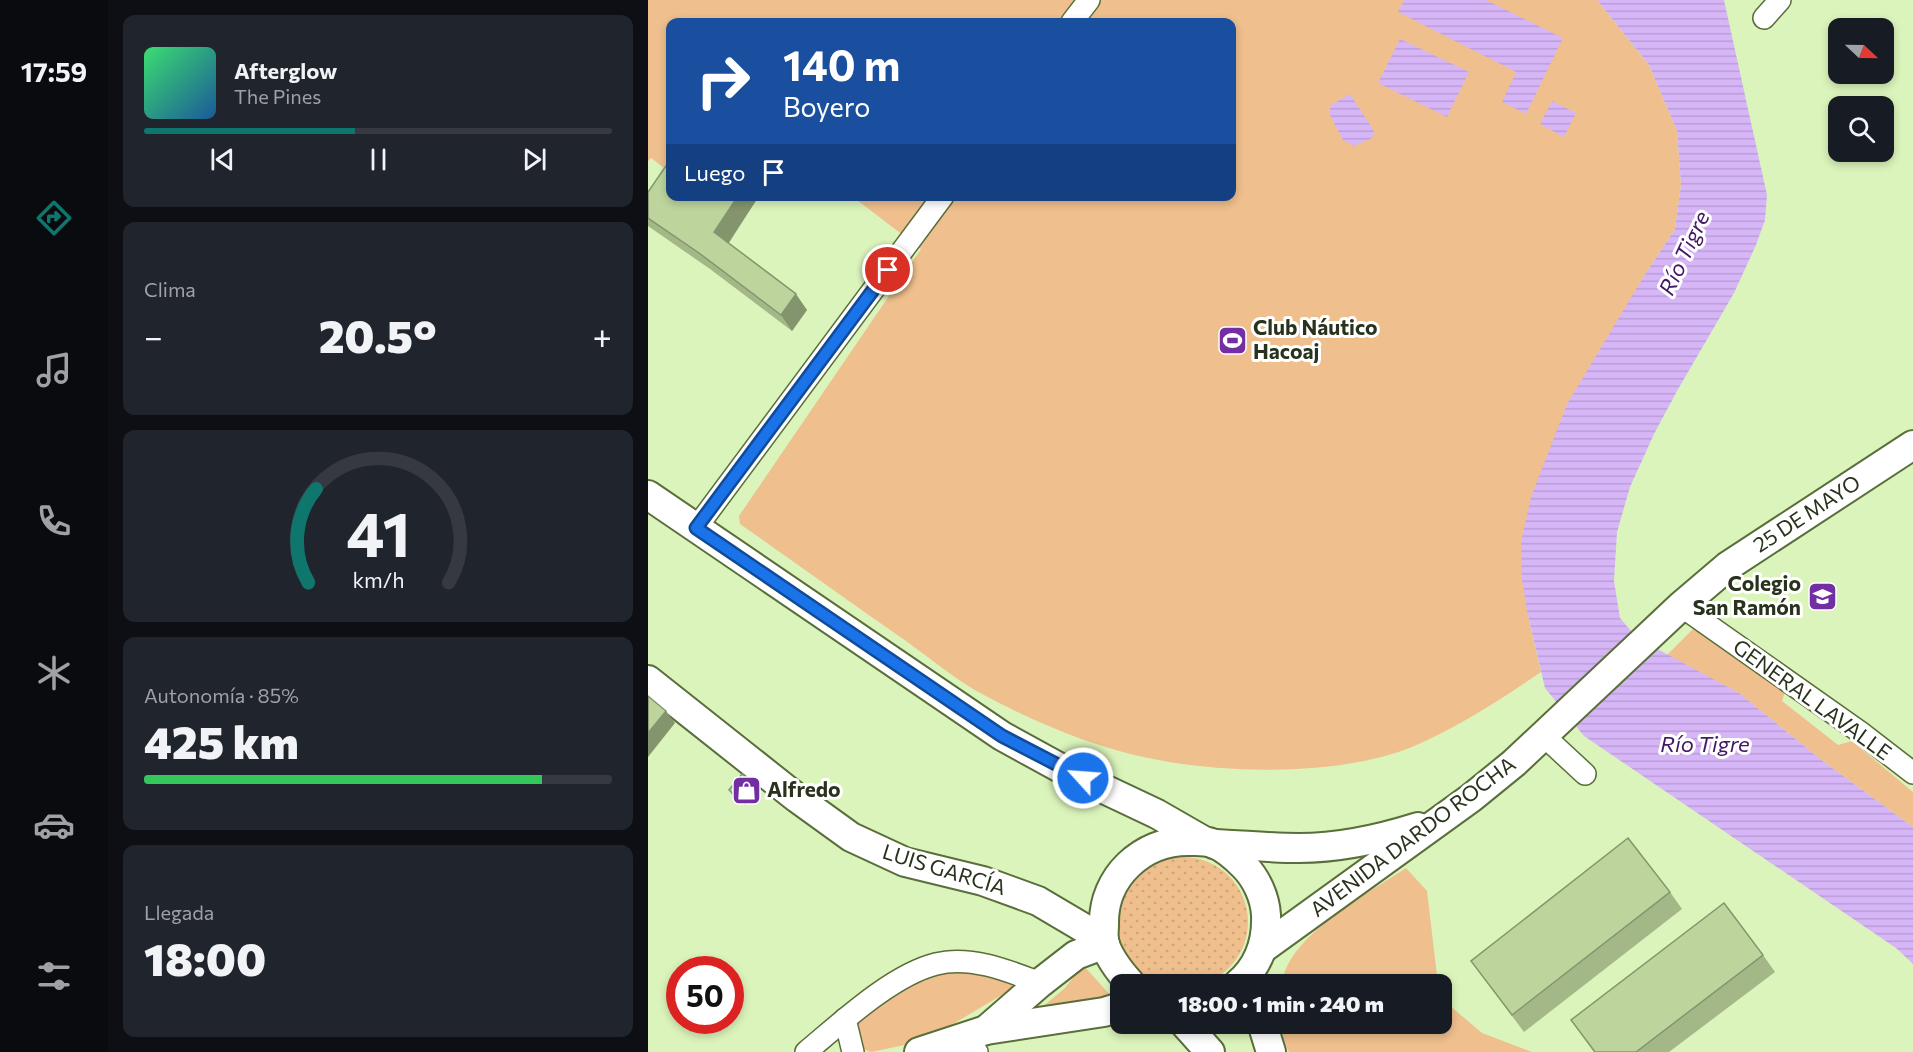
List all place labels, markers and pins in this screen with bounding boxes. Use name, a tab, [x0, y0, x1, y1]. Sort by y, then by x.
pin	[862, 244, 913, 295]
place label: Club Náutico Hacoaj	[1253, 314, 1378, 363]
sports icon: Club Náutico Hacoaj	[1216, 324, 1248, 356]
place label: Colegio San Ramón	[1693, 570, 1801, 619]
school or university icon: Colegio San Ramón	[1806, 580, 1838, 612]
shop icon: Alfredo	[730, 774, 762, 806]
place label: Alfredo	[767, 776, 841, 801]

